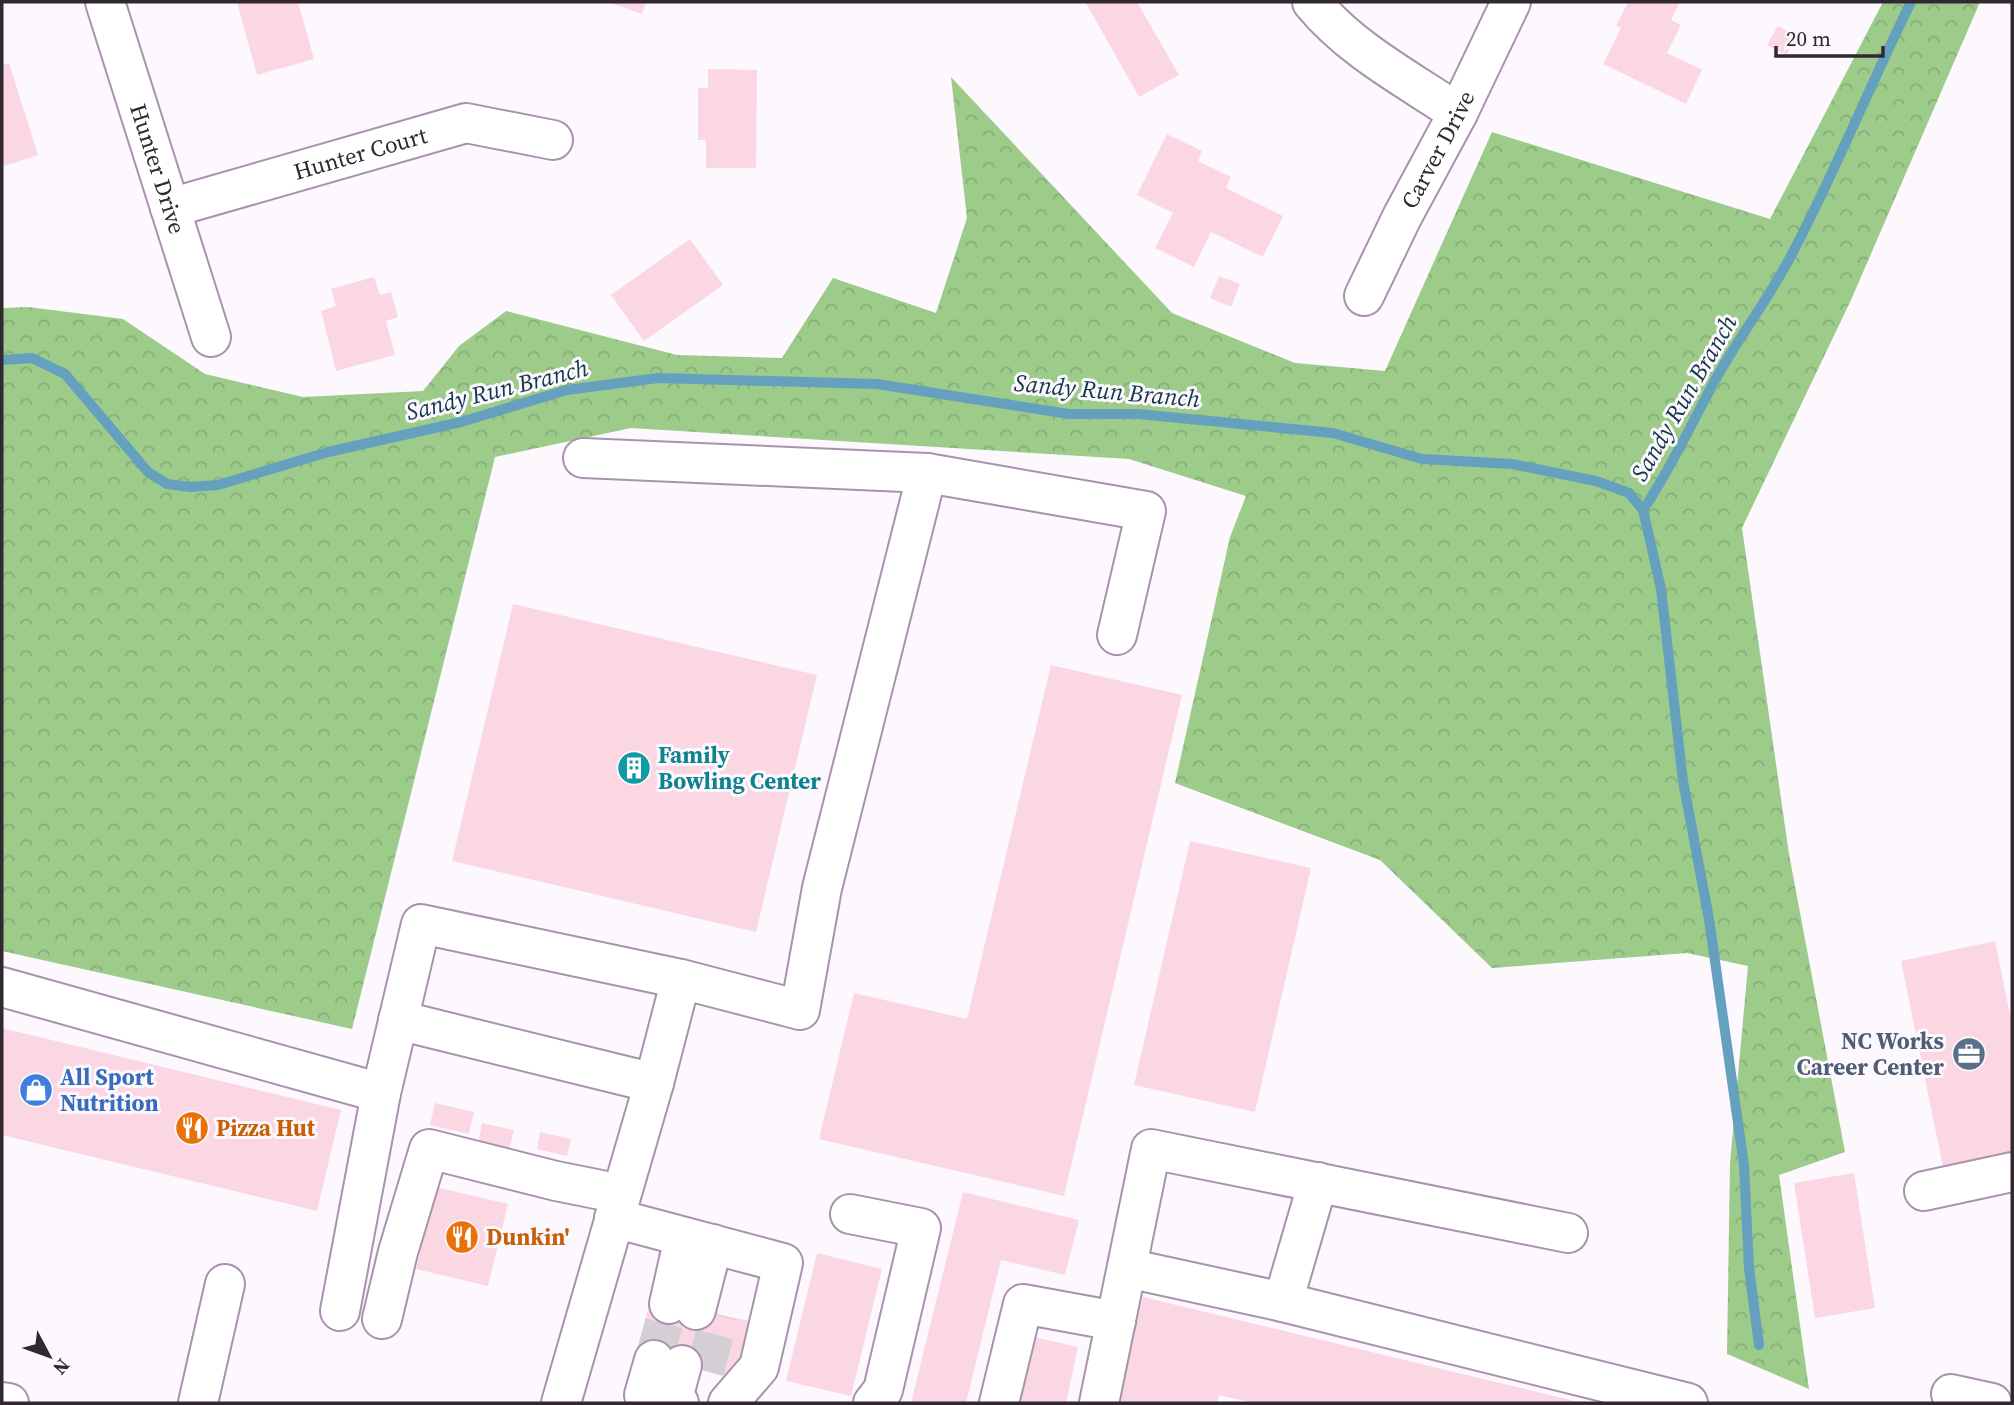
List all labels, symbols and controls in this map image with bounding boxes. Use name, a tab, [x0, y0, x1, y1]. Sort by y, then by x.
scale bar	[1776, 14, 1883, 58]
text: 20 m	[1786, 24, 1831, 53]
street label: Carver Drive	[1393, 85, 1482, 214]
street label: Hunter Drive	[122, 100, 193, 238]
street label: Hunter Court	[290, 119, 431, 188]
water label: Sandy Run Branch	[1623, 309, 1744, 487]
water label: Sandy Run Branch	[402, 351, 591, 428]
water label: Sandy Run Branch	[1013, 366, 1201, 415]
place label: Family Bowling Center	[658, 739, 821, 797]
building icon: Family Bowling Center	[615, 749, 653, 787]
place label: NC Works Career Center	[1796, 1025, 1944, 1083]
office icon: NC Works Career Center	[1950, 1035, 1988, 1073]
place label: All Sport Nutrition	[60, 1061, 159, 1119]
shop icon: All Sport Nutrition	[17, 1071, 55, 1109]
restaurant icon: Pizza Hut	[173, 1109, 211, 1147]
place label: Pizza Hut	[216, 1112, 316, 1144]
restaurant icon: Dunkin'	[443, 1218, 481, 1256]
place label: Dunkin'	[486, 1221, 570, 1253]
north arrow	[14, 1321, 84, 1391]
text: N	[47, 1353, 76, 1381]

